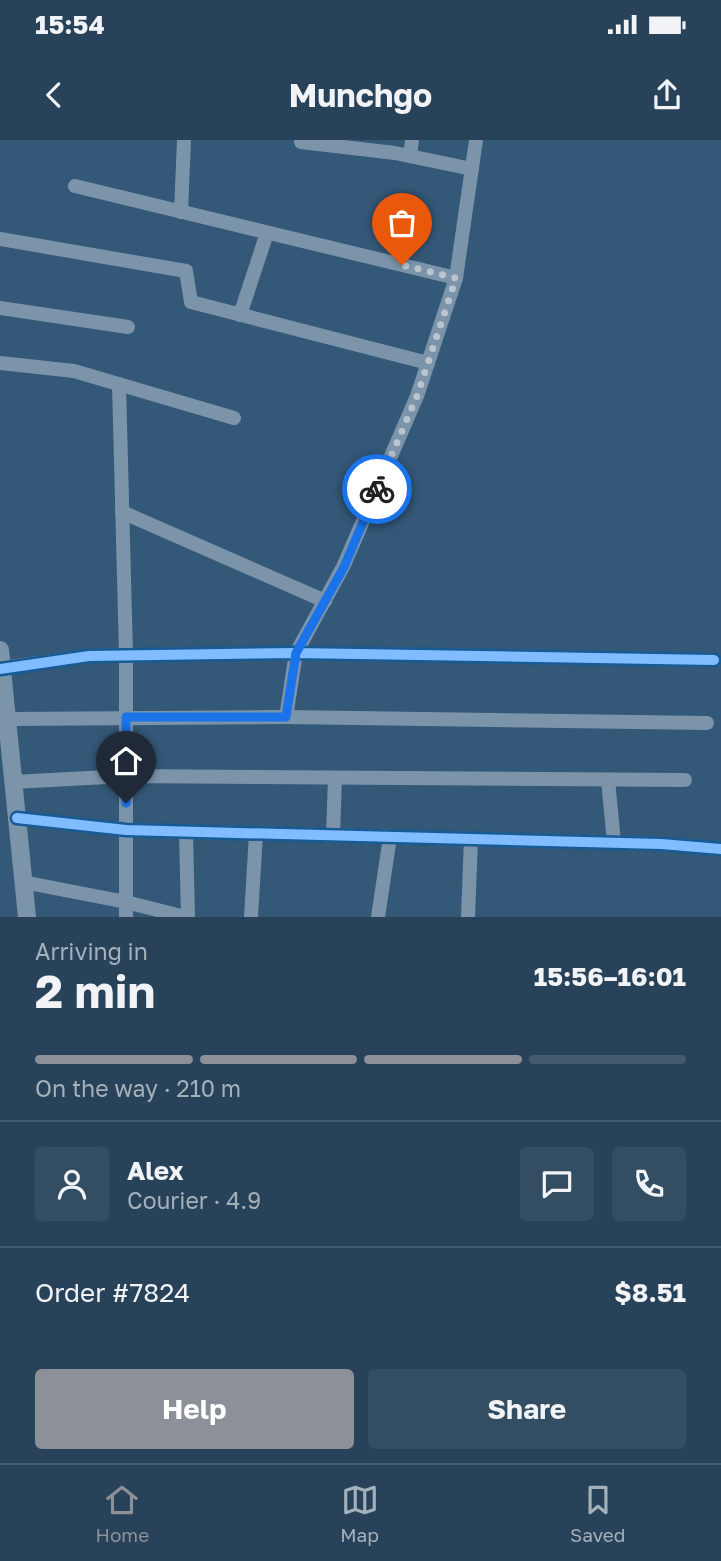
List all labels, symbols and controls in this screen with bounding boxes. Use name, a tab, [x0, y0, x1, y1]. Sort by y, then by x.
text: 15:54	[35, 9, 105, 40]
icon: back	[35, 76, 73, 114]
text: Munchgo	[289, 76, 432, 114]
icon: share	[648, 76, 686, 114]
pin	[372, 193, 432, 265]
icon: bag	[383, 204, 421, 242]
courier	[342, 454, 412, 524]
icon: bike	[358, 470, 396, 508]
pin	[96, 731, 156, 803]
icon: home	[107, 742, 145, 780]
text: Arriving in	[35, 937, 148, 965]
text: 15:56–16:01	[534, 961, 686, 992]
text: 2 min	[35, 963, 155, 1018]
text: On the way · 210 m	[35, 1074, 241, 1102]
button: person	[35, 1147, 109, 1221]
button: chat	[520, 1147, 594, 1221]
button: phone	[612, 1147, 686, 1221]
text: Alex	[127, 1155, 184, 1186]
text: Courier · 4.9	[127, 1186, 261, 1214]
text: Order #7824	[35, 1277, 190, 1308]
text: $8.51	[614, 1277, 686, 1308]
button: Help	[35, 1369, 354, 1449]
button: Share	[368, 1369, 686, 1449]
tab: Home	[96, 1481, 149, 1546]
tab: Map	[340, 1481, 379, 1546]
tab: Saved	[570, 1481, 625, 1546]

